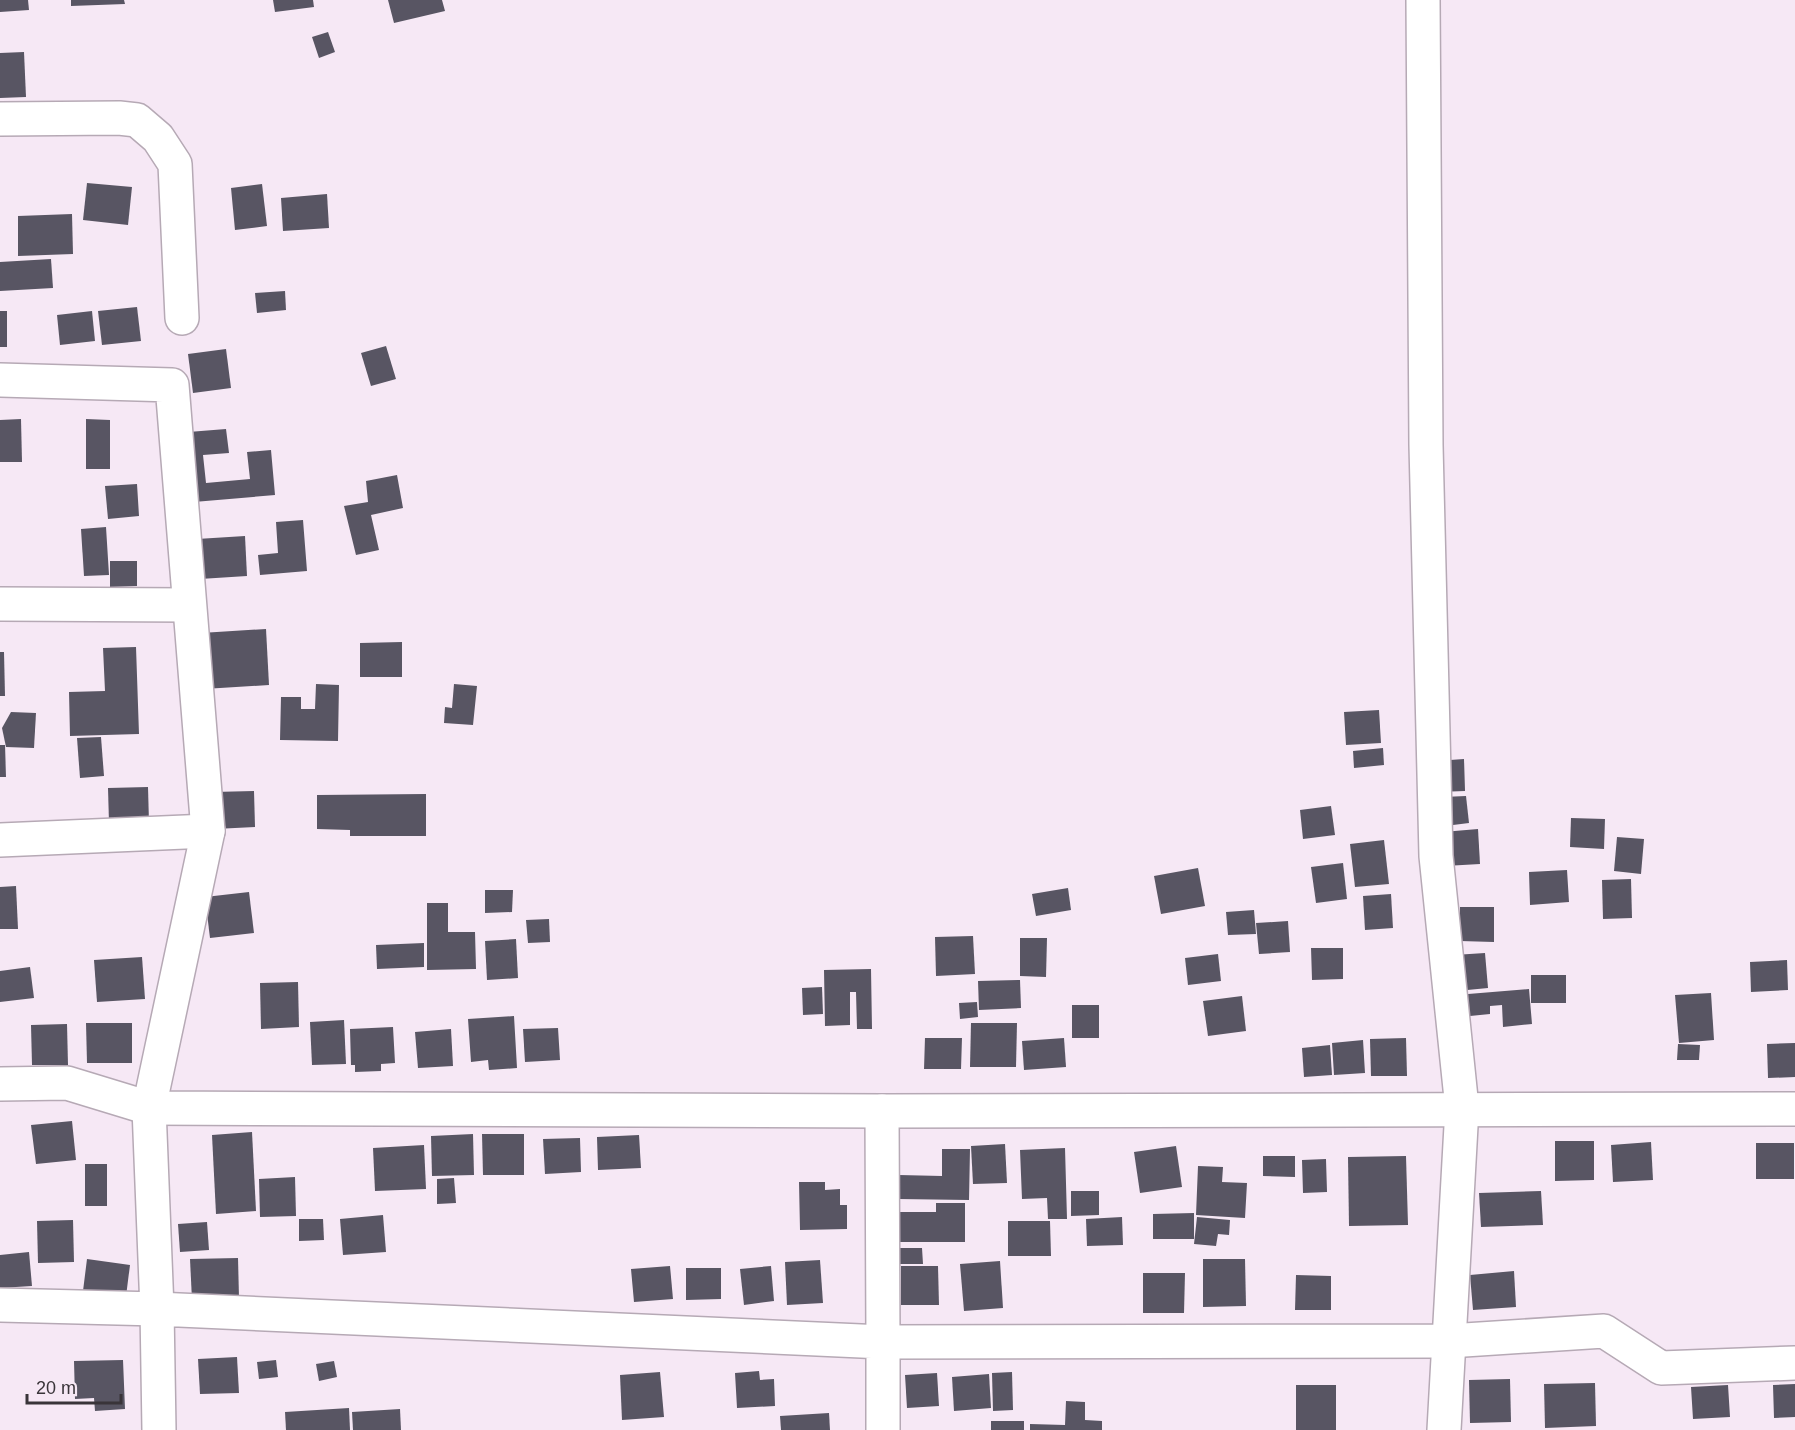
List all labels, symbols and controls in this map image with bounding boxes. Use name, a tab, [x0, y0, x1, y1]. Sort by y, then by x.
scale bar	[27, 1367, 122, 1405]
text: 20 m	[36, 1378, 76, 1398]

